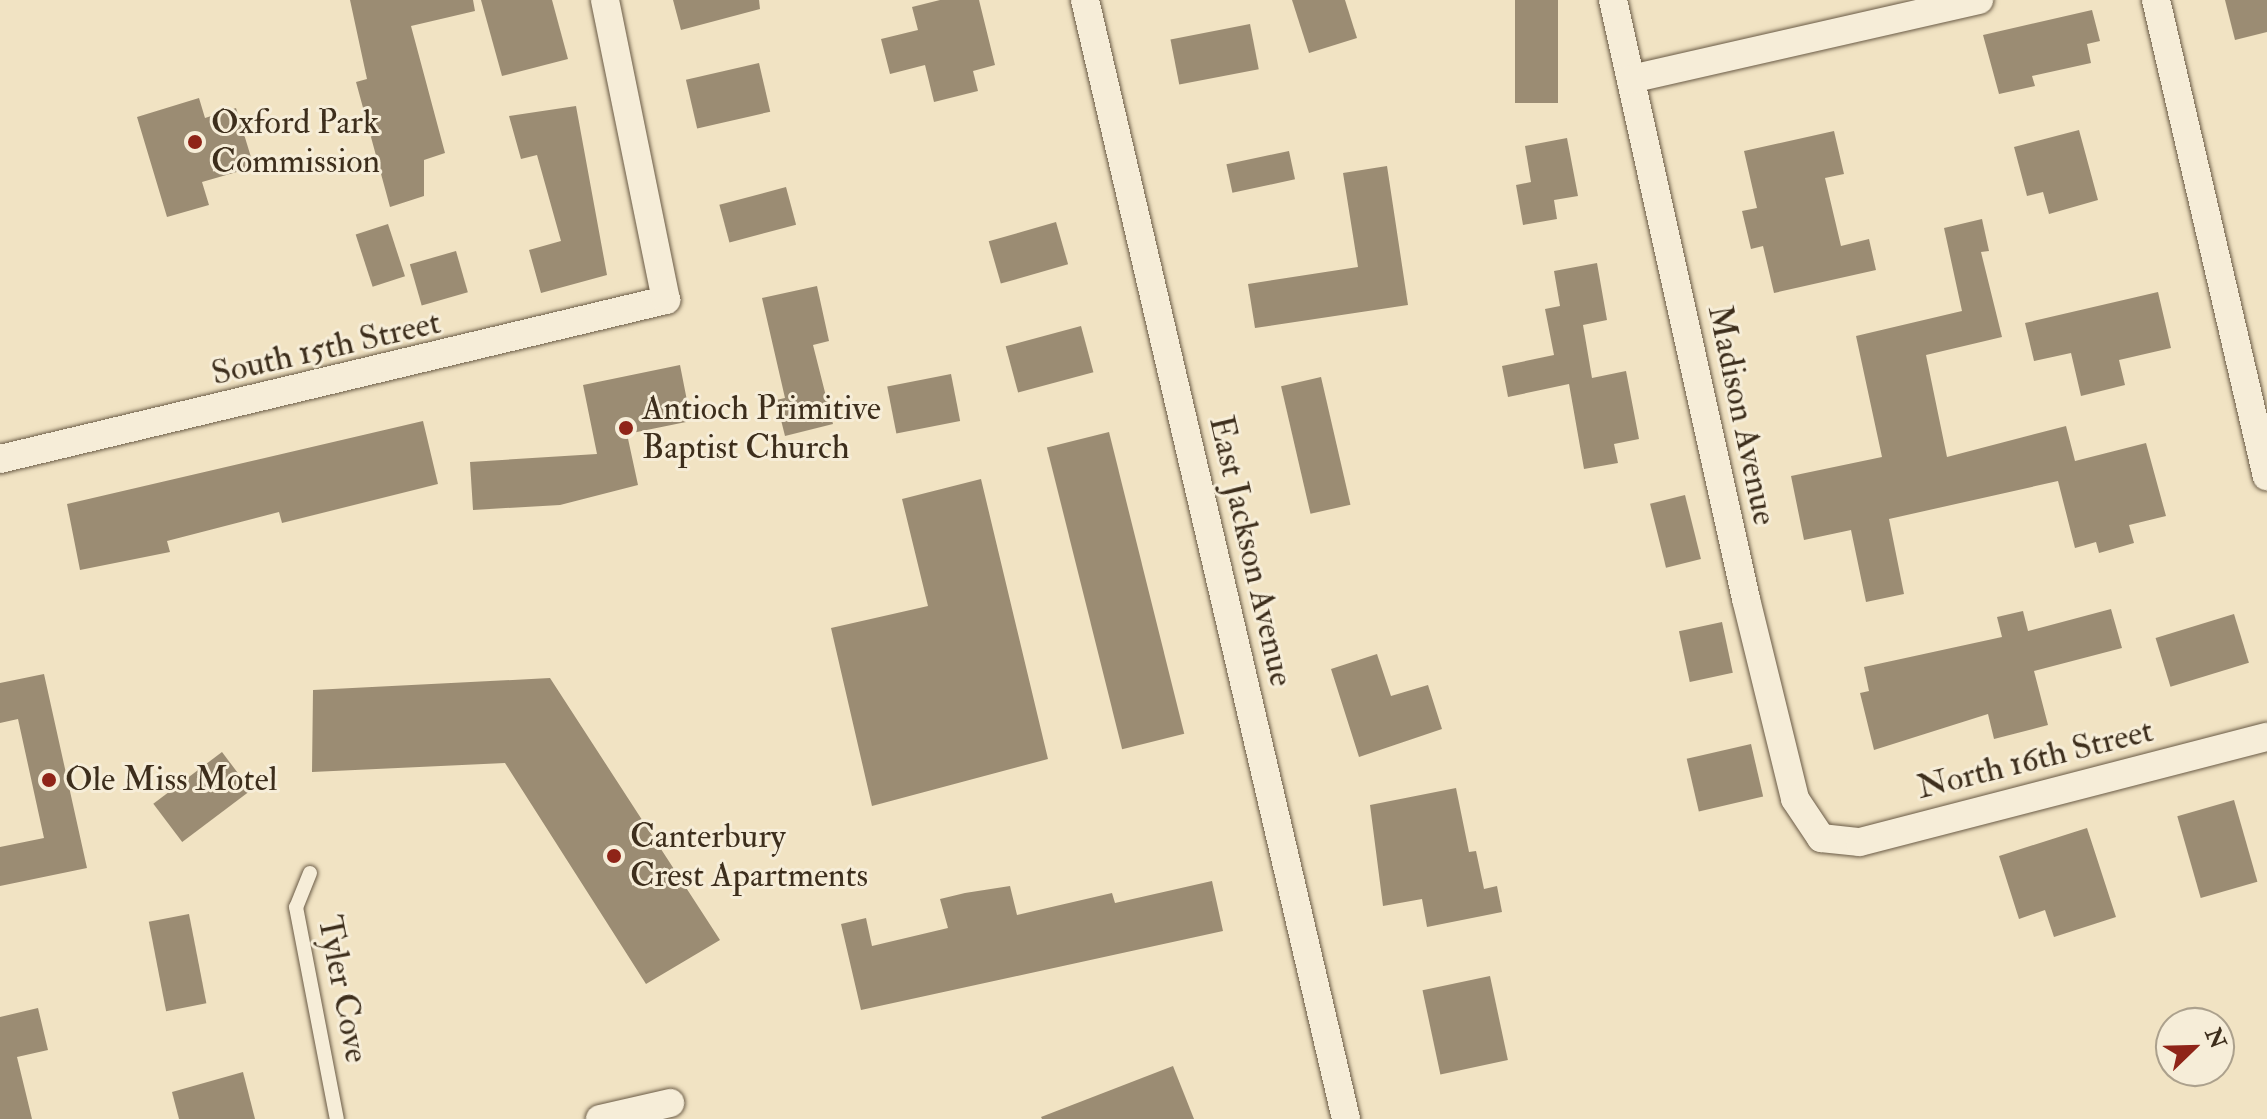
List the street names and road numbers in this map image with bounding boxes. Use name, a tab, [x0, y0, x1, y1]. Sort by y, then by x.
street label: Madison Avenue	[1699, 301, 1785, 529]
street label: South 15th Street	[208, 302, 444, 394]
street label: East Jackson Avenue	[1200, 412, 1302, 690]
street label: North 16th Street	[1913, 710, 2157, 808]
street label: Tyler Cove	[309, 912, 377, 1066]

